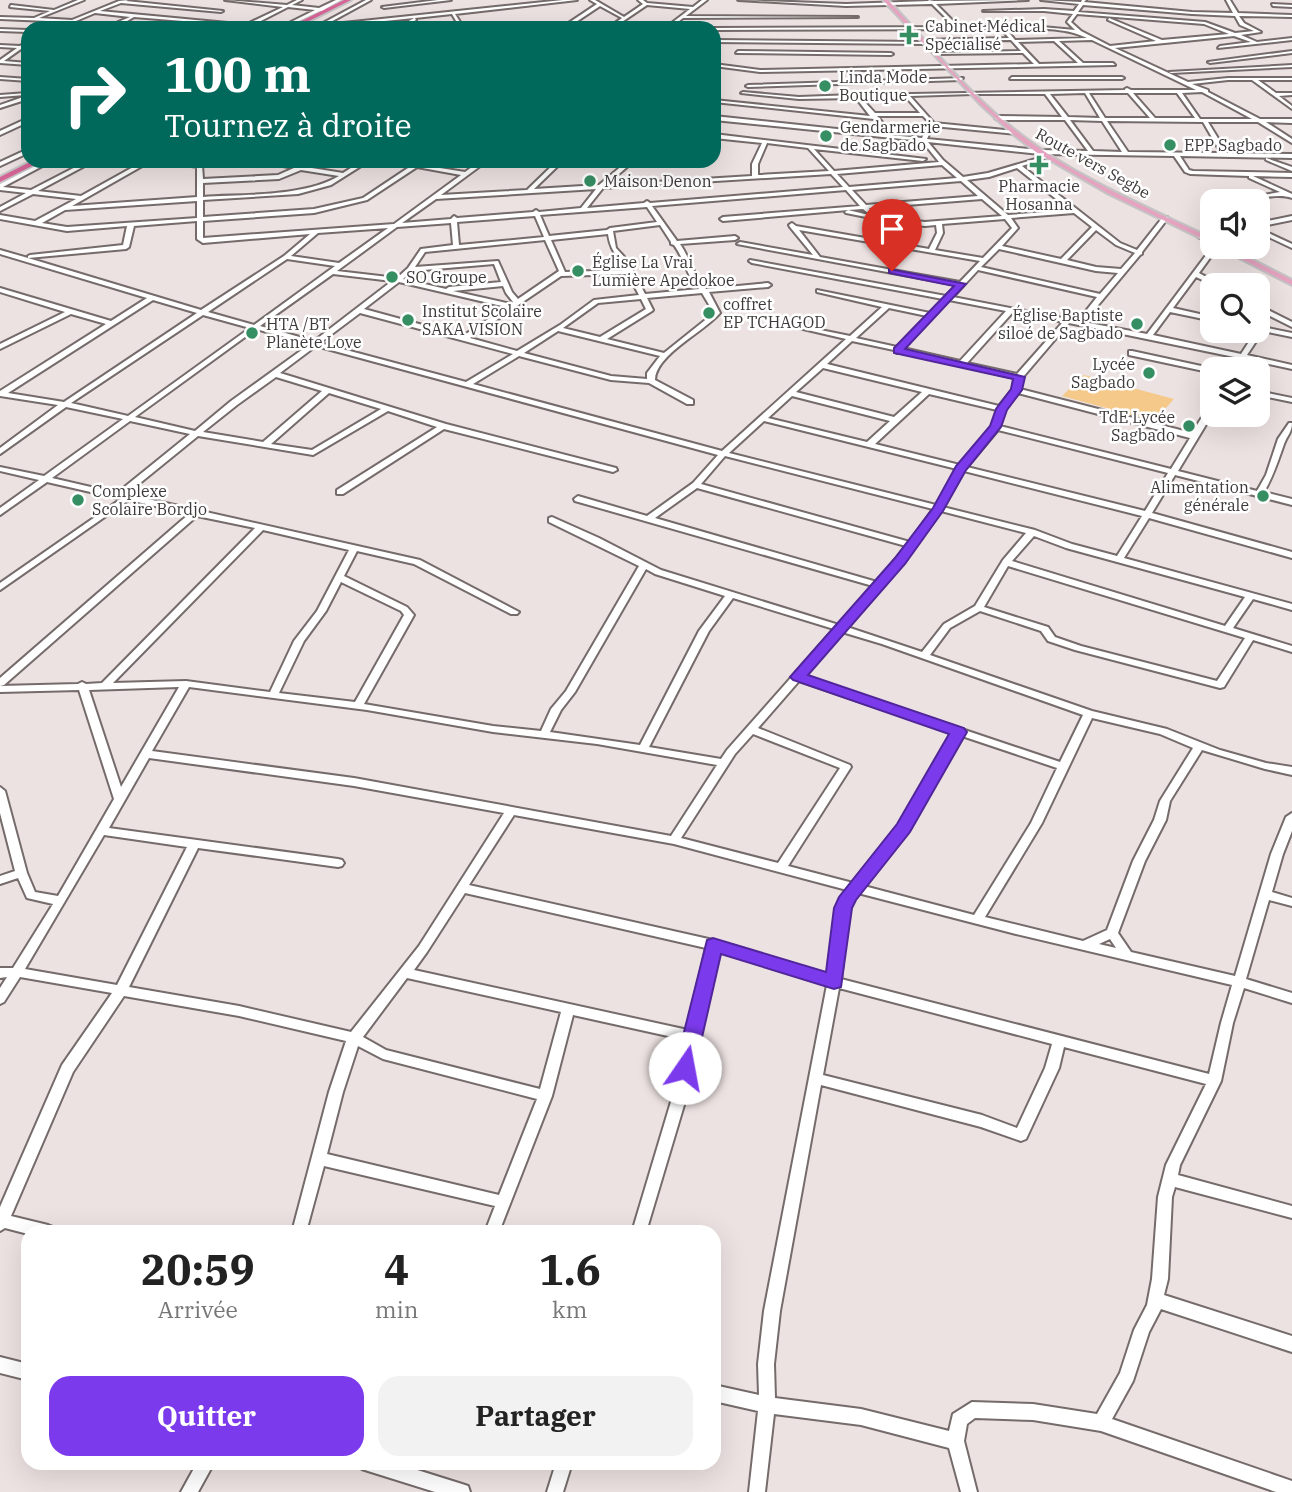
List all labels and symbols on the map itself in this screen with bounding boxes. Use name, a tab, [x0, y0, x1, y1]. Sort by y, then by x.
place label: Cabinet Médical Spécialisé	[925, 16, 1046, 54]
marker: Cabinet Médical Spécialisé	[899, 25, 919, 45]
place label: Linda Mode Boutique	[839, 67, 927, 105]
marker: Linda Mode Boutique	[817, 78, 833, 94]
place label: Gendarmerie de Sagbado	[840, 117, 940, 155]
street label: Route vers Segbe	[1032, 123, 1154, 203]
marker: Gendarmerie de Sagbado	[818, 128, 834, 144]
place label: EPP Sagbado	[1184, 135, 1282, 155]
marker: EPP Sagbado	[1162, 137, 1178, 153]
marker: Pharmacie Hosanna	[1031, 157, 1047, 173]
place label: Maison Denon	[604, 171, 712, 191]
marker: Maison Denon	[582, 173, 598, 189]
place label: Pharmacie Hosanna	[998, 176, 1080, 214]
pin	[862, 199, 922, 271]
place label: Église La Vrai Lumière Apedokoe	[592, 251, 735, 290]
marker: Église La Vrai Lumière Apedokoe	[570, 263, 586, 279]
place label: SO Groupe	[406, 267, 487, 287]
marker: SO Groupe	[384, 269, 400, 285]
place label: coffret EP TCHAGOD	[723, 294, 825, 332]
place label: Institut Scolaire SAKA VISION	[422, 301, 542, 339]
place label: Église Baptiste siloé de Sagbado	[998, 304, 1123, 343]
marker: coffret EP TCHAGOD	[701, 305, 717, 321]
marker: Institut Scolaire SAKA VISION	[400, 312, 416, 328]
place label: HTA /BT Planète Love	[266, 314, 362, 352]
marker: Église Baptiste siloé de Sagbado	[1129, 316, 1145, 332]
marker: HTA /BT Planète Love	[244, 325, 260, 341]
place label: Lycée Sagbado	[1071, 354, 1135, 392]
marker: Lycée Sagbado	[1141, 365, 1157, 381]
place label: TdE Lycée Sagbado	[1099, 407, 1175, 445]
marker: TdE Lycée Sagbado	[1181, 418, 1197, 434]
place label: Alimentation générale	[1150, 477, 1249, 515]
place label: Complexe Scolaire Bordjo	[92, 481, 207, 519]
marker: Alimentation générale	[1255, 488, 1271, 504]
marker: Complexe Scolaire Bordjo	[70, 492, 86, 508]
position arrow	[648, 1031, 722, 1105]

